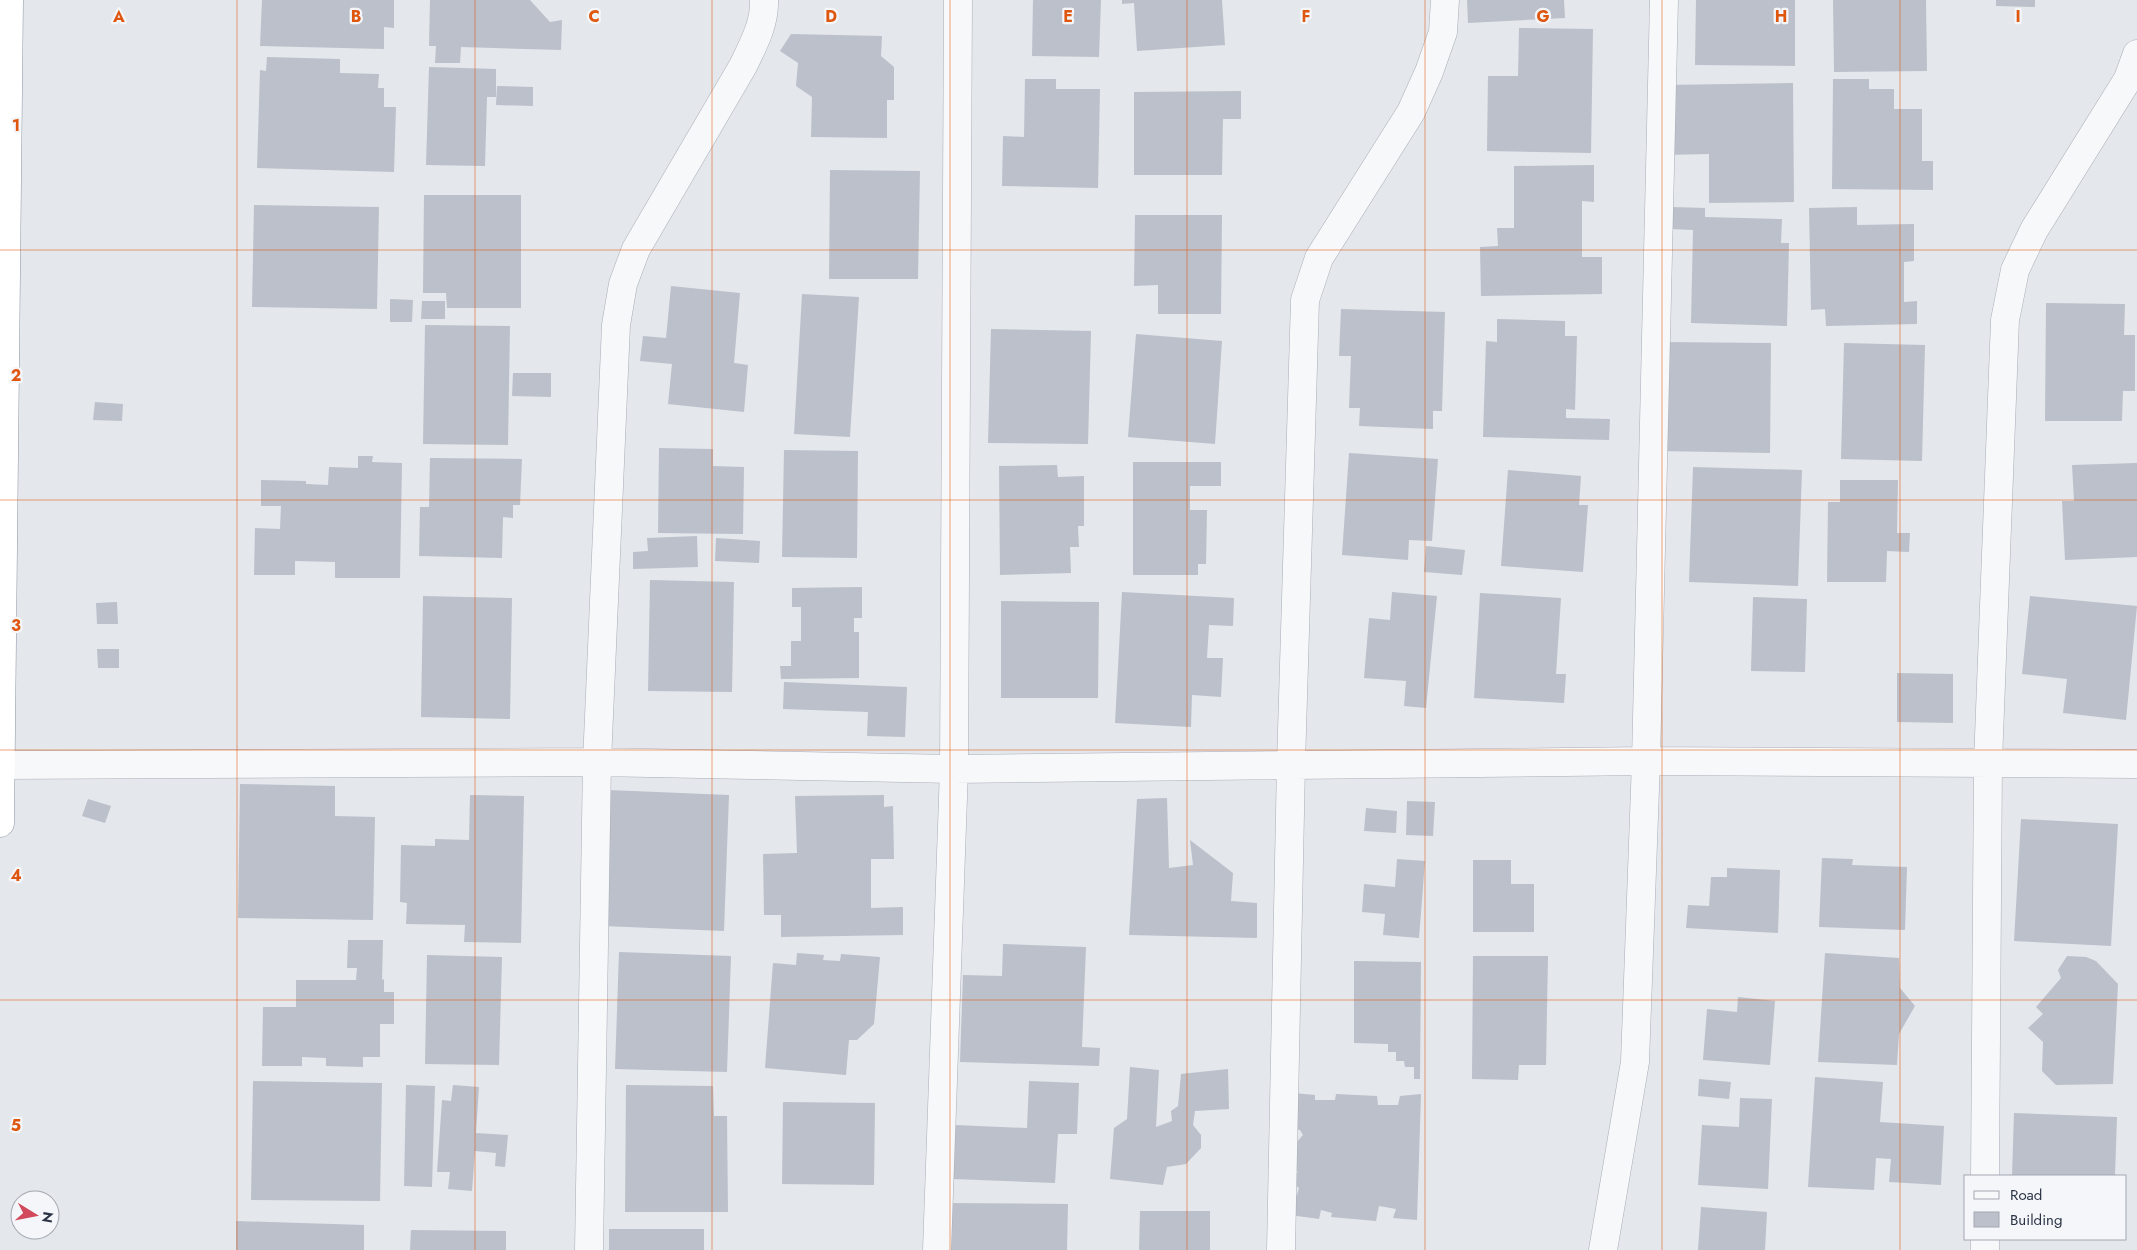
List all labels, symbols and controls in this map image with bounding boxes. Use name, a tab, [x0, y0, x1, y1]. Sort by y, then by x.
text: A	[112, 5, 125, 28]
text: B	[351, 5, 361, 28]
text: C	[588, 5, 600, 28]
text: D	[825, 5, 837, 28]
text: E	[1063, 5, 1073, 28]
text: F	[1302, 5, 1310, 28]
text: G	[1536, 5, 1550, 28]
text: H	[1775, 5, 1787, 28]
text: I	[2015, 5, 2021, 28]
text: 1	[12, 114, 20, 137]
text: 2	[11, 364, 21, 387]
text: 3	[11, 614, 21, 637]
text: 4	[10, 864, 22, 887]
text: 5	[11, 1114, 21, 1137]
legend	[1964, 1175, 2127, 1240]
text: Road	[2010, 1184, 2042, 1206]
north arrow	[10, 1190, 60, 1240]
text: Building	[2010, 1209, 2062, 1231]
text: N	[37, 1210, 59, 1224]

